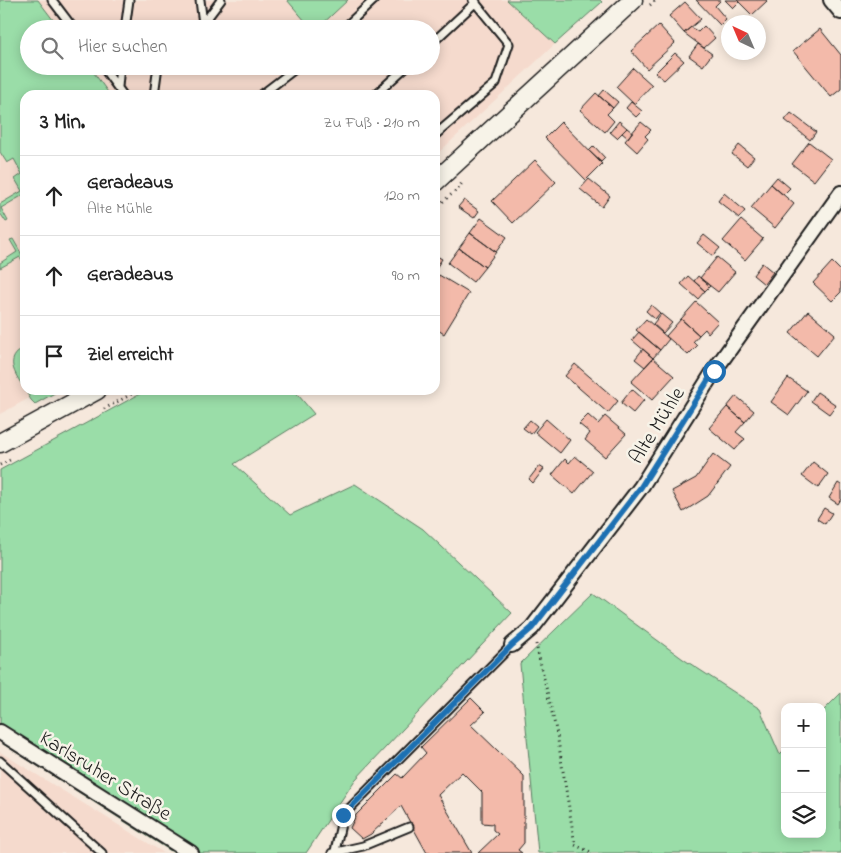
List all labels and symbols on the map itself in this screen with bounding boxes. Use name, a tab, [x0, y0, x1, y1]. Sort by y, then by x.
north arrow	[721, 15, 766, 60]
route start	[703, 360, 726, 383]
street label: Alte Mühle	[622, 381, 693, 470]
street label: Karlsruher Straße	[33, 724, 177, 830]
route end	[332, 804, 355, 827]

